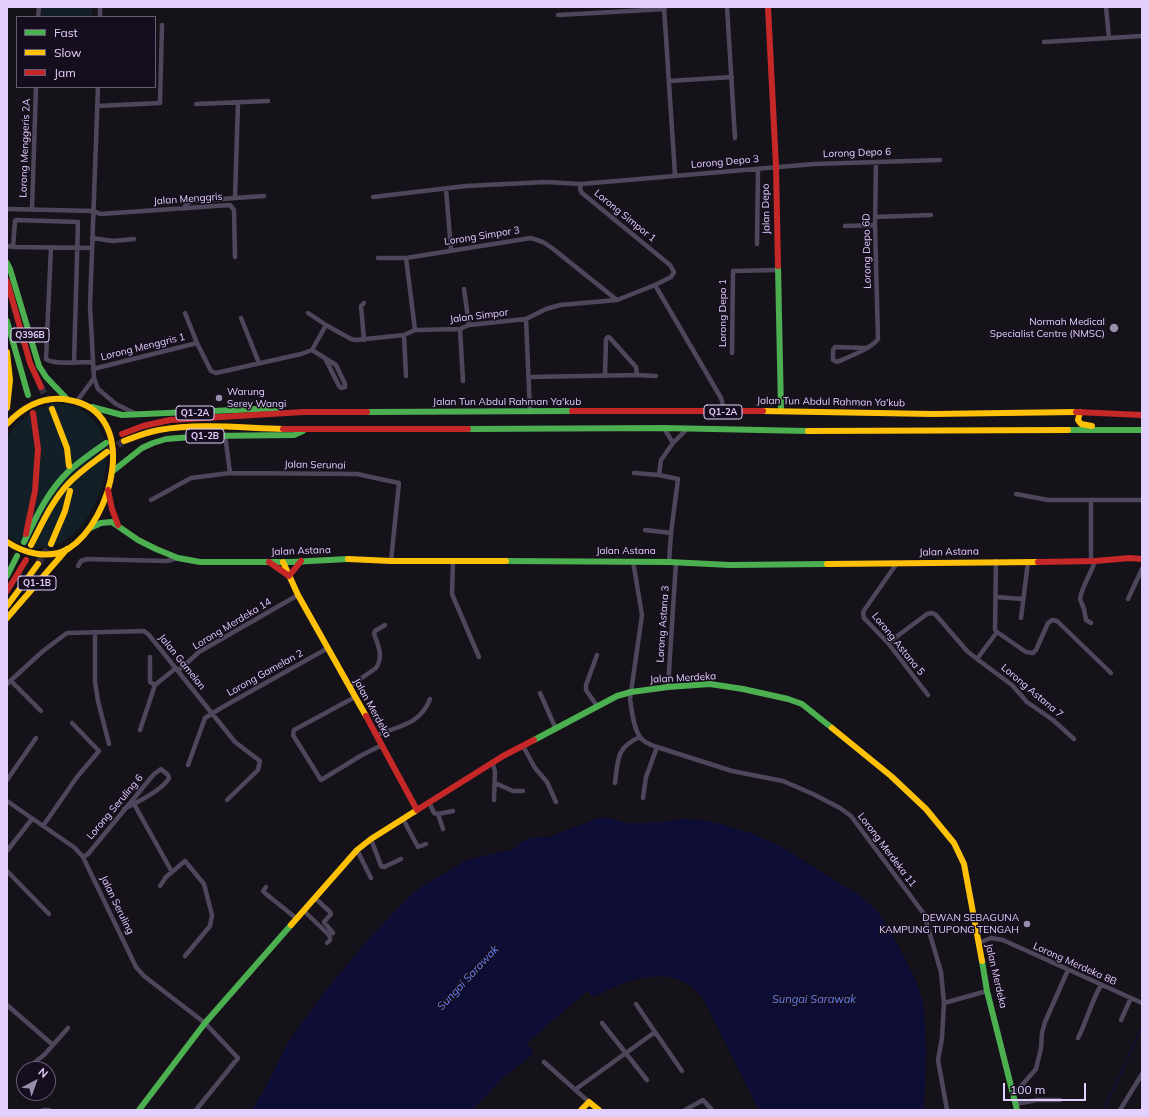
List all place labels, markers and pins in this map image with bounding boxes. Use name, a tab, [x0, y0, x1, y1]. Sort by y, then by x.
place label: Normah Medical Specialist Centre (NMSC)	[990, 316, 1105, 340]
marker: Normah Medical Specialist Centre (NMSC)	[1108, 322, 1120, 334]
place label: Warung Serey Wangi	[227, 386, 286, 410]
marker: Warung Serey Wangi	[214, 393, 224, 403]
place label: DEWAN SEBAGUNA KAMPUNG TUPONG TENGAH	[879, 912, 1019, 936]
marker: DEWAN SEBAGUNA KAMPUNG TUPONG TENGAH	[1022, 919, 1032, 929]

